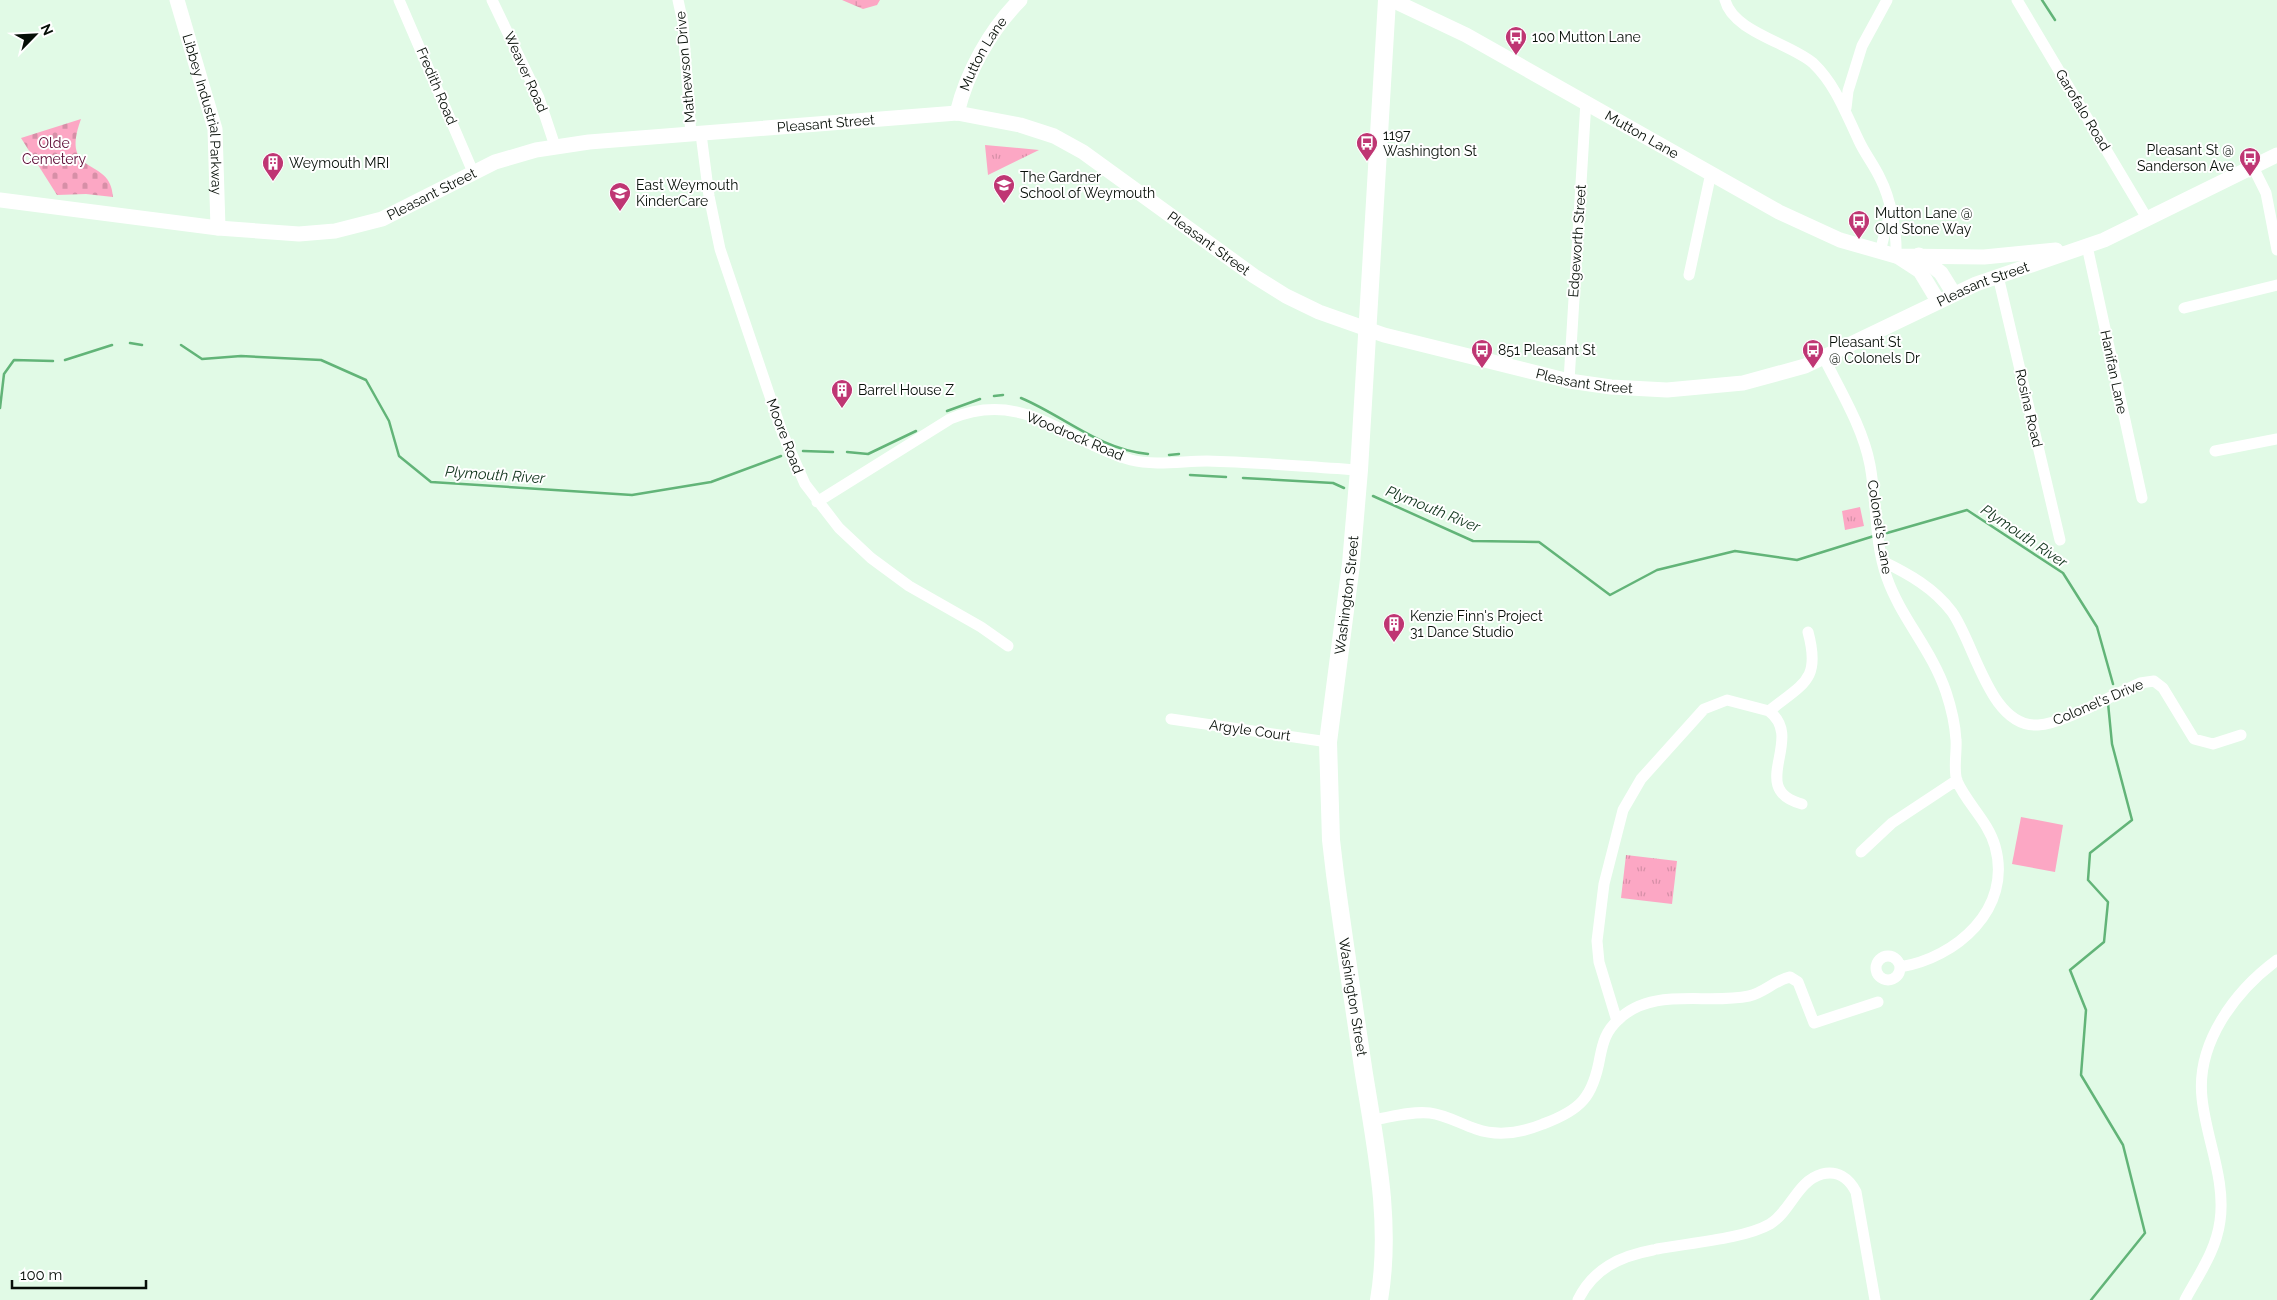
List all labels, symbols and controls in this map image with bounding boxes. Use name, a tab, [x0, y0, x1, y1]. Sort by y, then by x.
north arrow	[10, 10, 60, 60]
street label: Mathewson Drive	[672, 10, 698, 124]
street label: Mutton Lane	[956, 14, 1010, 93]
text: N	[37, 22, 56, 38]
bus stop icon: 100 Mutton Lane	[1504, 25, 1528, 56]
street label: Weaver Road	[501, 29, 551, 115]
place label: 100 Mutton Lane	[1532, 29, 1641, 45]
street label: Libbey Industrial Parkway	[179, 32, 225, 196]
street label: Fredith Road	[414, 45, 460, 127]
street label: Garofalo Road	[2052, 66, 2114, 154]
street label: Mutton Lane	[1602, 107, 1682, 162]
street label: Pleasant Street	[776, 111, 876, 135]
place label: 1197 Washington St	[1383, 127, 1477, 159]
bus stop icon: 1197 Washington St	[1355, 131, 1379, 162]
park label: Olde Cemetery	[22, 135, 86, 167]
place label: Pleasant St @ Sanderson Ave	[2137, 142, 2234, 174]
bus stop icon: Pleasant St @ Sanderson Ave	[2238, 146, 2262, 177]
building icon: Weymouth MRI	[261, 151, 285, 182]
place label: Weymouth MRI	[289, 155, 389, 171]
street label: Pleasant Street	[384, 165, 479, 223]
place label: The Gardner School of Weymouth	[1020, 169, 1155, 201]
school or university icon: The Gardner School of Weymouth	[992, 173, 1016, 204]
place label: East Weymouth KinderCare	[636, 177, 738, 209]
school or university icon: East Weymouth KinderCare	[608, 181, 632, 212]
street label: Edgeworth Street	[1565, 184, 1589, 298]
place label: Mutton Lane @ Old Stone Way	[1875, 205, 1972, 237]
street label: Pleasant Street	[1164, 208, 1253, 279]
bus stop icon: Mutton Lane @ Old Stone Way	[1847, 209, 1871, 240]
street label: Pleasant Street	[1934, 258, 2031, 310]
street label: Hanifan Lane	[2097, 329, 2131, 415]
place label: Pleasant St @ Colonels Dr	[1829, 334, 1920, 366]
bus stop icon: 851 Pleasant St	[1470, 338, 1494, 369]
bus stop icon: Pleasant St @ Colonels Dr	[1801, 338, 1825, 369]
place label: 851 Pleasant St	[1498, 342, 1596, 358]
street label: Pleasant Street	[1534, 365, 1633, 396]
street label: Rosina Road	[2012, 367, 2046, 449]
building icon: Barrel House Z	[830, 378, 854, 409]
place label: Barrel House Z	[858, 382, 954, 398]
street label: Moore Road	[763, 396, 807, 476]
street label: Woodrock Road	[1024, 408, 1126, 464]
water label: Plymouth River	[444, 463, 546, 488]
street label: Colonel's Lane	[1865, 479, 1895, 575]
water label: Plymouth River	[1383, 482, 1484, 536]
water label: Plymouth River	[1978, 501, 2071, 572]
street label: Washington Street	[1331, 535, 1361, 656]
place label: Kenzie Finn's Project 31 Dance Studio	[1410, 608, 1543, 640]
building icon: Kenzie Finn's Project 31 Dance Studio	[1382, 612, 1406, 643]
street label: Colonel's Drive	[2050, 676, 2146, 728]
street label: Argyle Court	[1208, 716, 1292, 744]
street label: Washington Street	[1336, 937, 1370, 1058]
scale bar	[12, 1258, 146, 1290]
text: 100 m	[20, 1266, 62, 1284]

